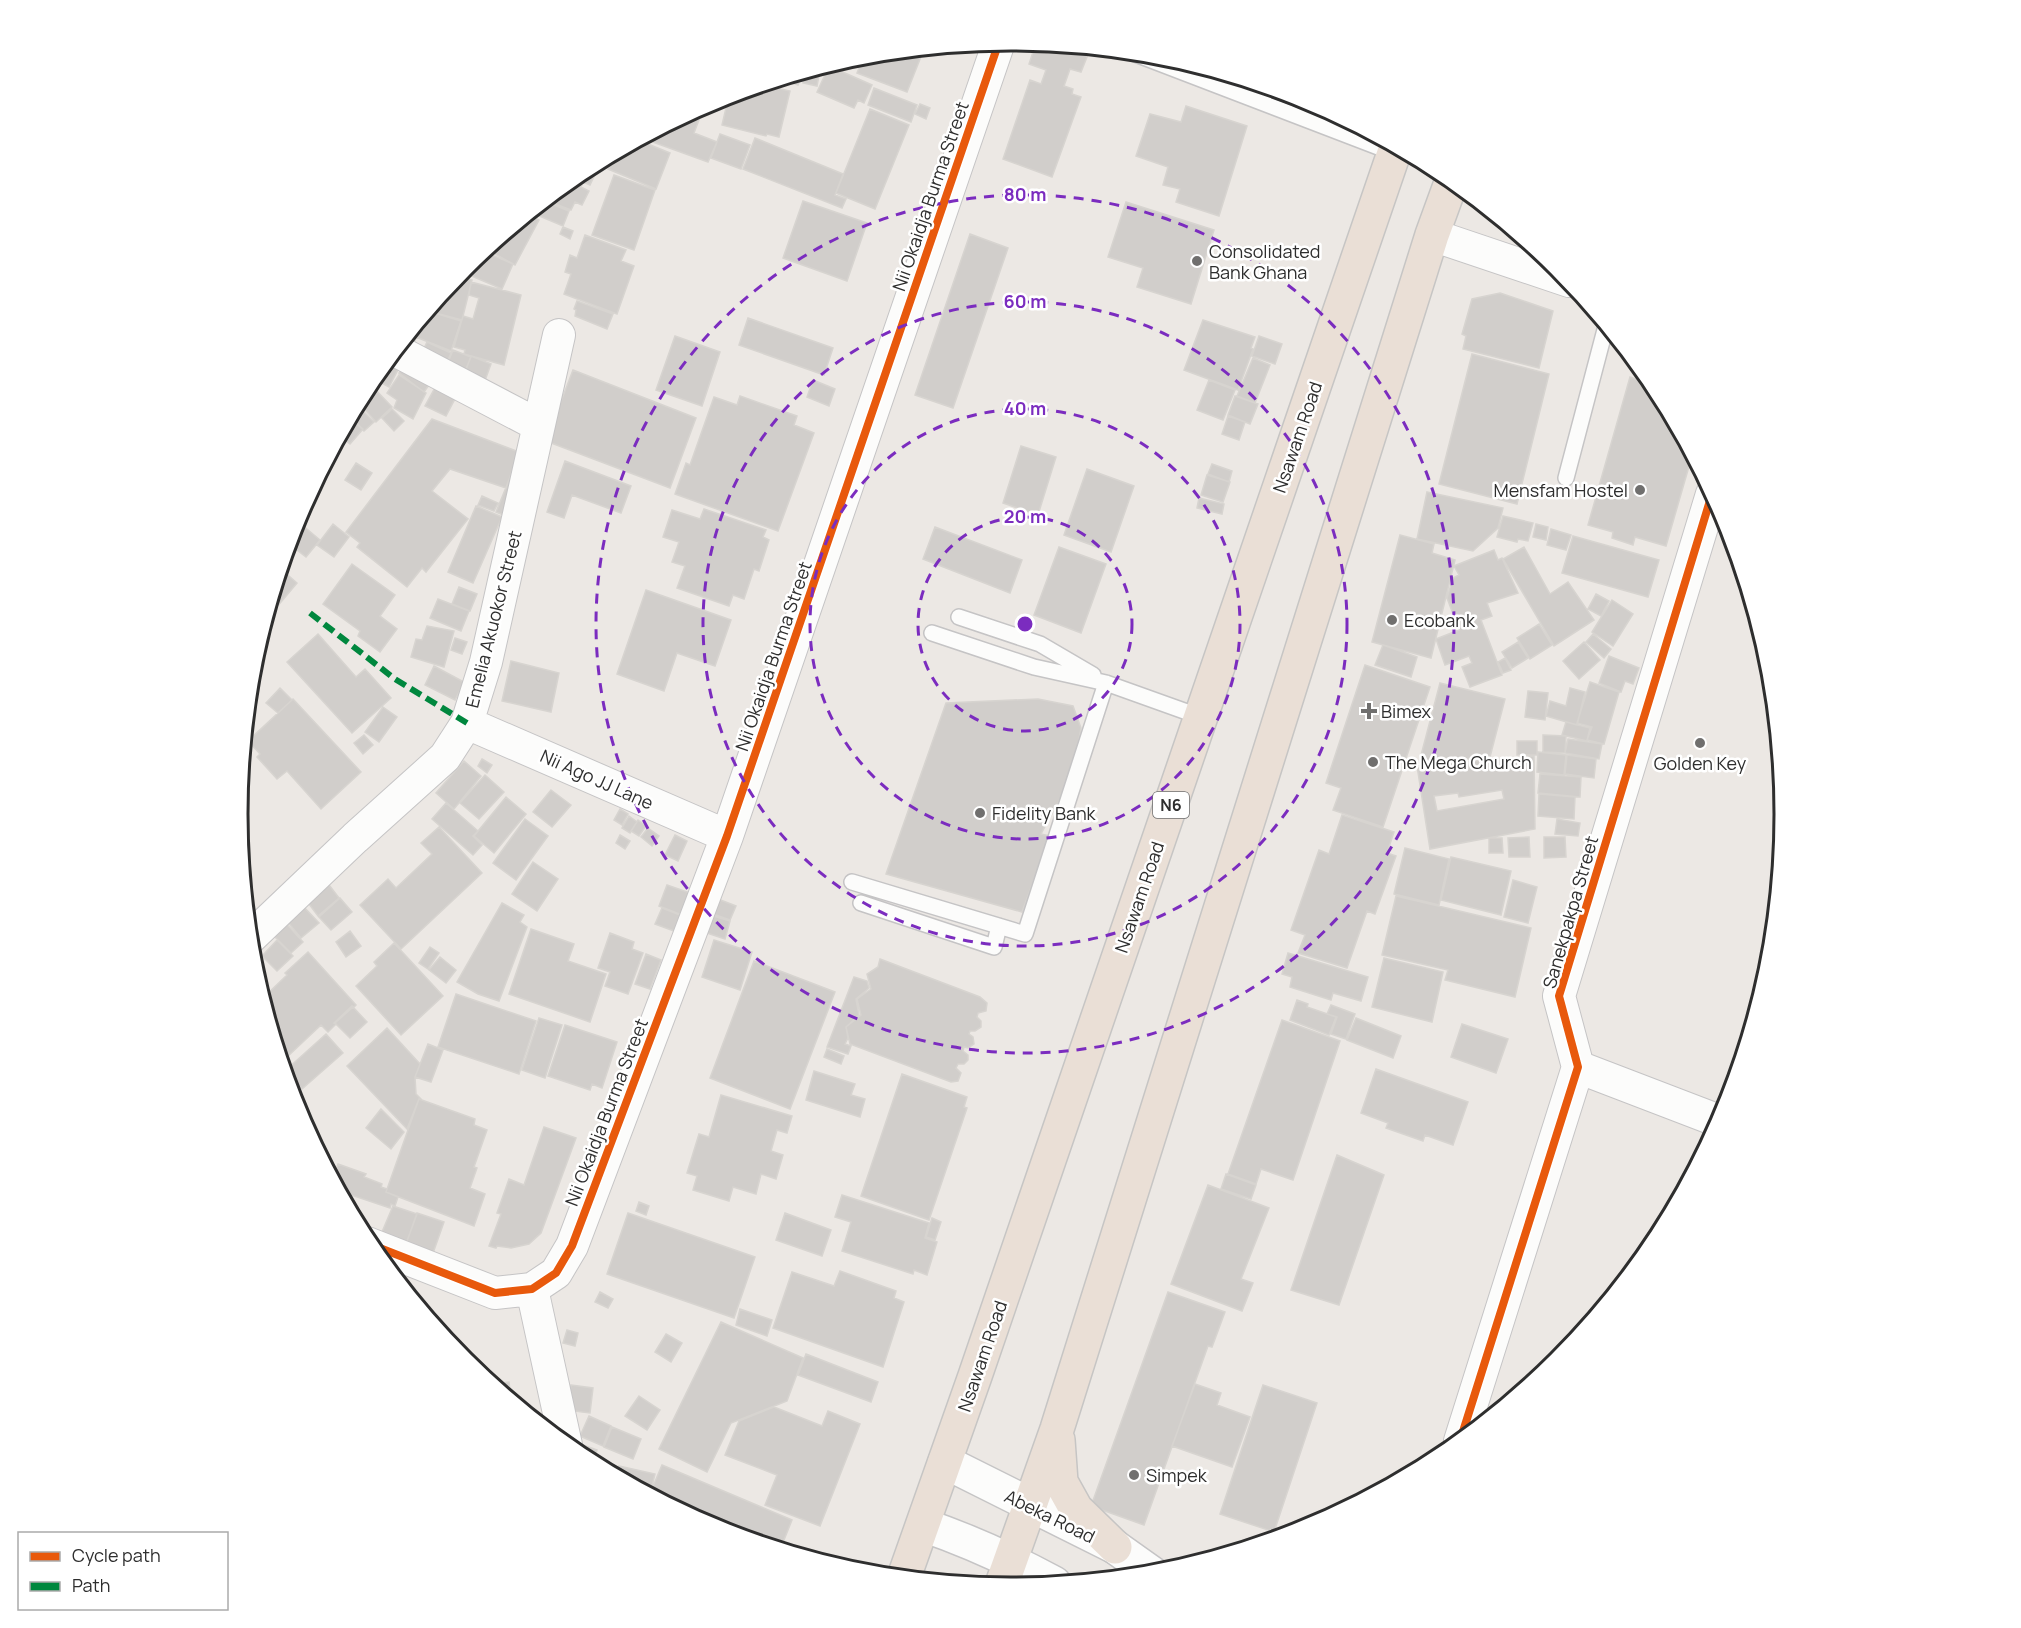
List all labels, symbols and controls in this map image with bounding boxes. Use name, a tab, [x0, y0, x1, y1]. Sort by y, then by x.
street label: Nii Okaidja Burma Street	[886, 98, 974, 294]
text: 80 m	[1004, 182, 1046, 206]
place label: Consolidated Bank Ghana	[1209, 239, 1320, 284]
marker: Consolidated Bank Ghana	[1190, 254, 1204, 268]
text: 60 m	[1004, 289, 1046, 313]
street label: Nsawam Road	[1267, 378, 1327, 496]
text: 40 m	[1004, 396, 1046, 420]
place label: Mensfam Hostel	[1494, 478, 1628, 502]
marker: Mensfam Hostel	[1633, 483, 1647, 497]
text: 20 m	[1004, 504, 1046, 528]
street label: Emelia Akuokor Street	[459, 528, 527, 710]
street label: Nii Okaidja Burma Street	[729, 558, 817, 754]
place label: Ecobank	[1404, 608, 1476, 632]
marker: Ecobank	[1385, 613, 1399, 627]
centre of rings	[1015, 614, 1035, 634]
place label: Bimex	[1381, 699, 1432, 723]
marker: Bimex	[1362, 704, 1376, 718]
marker: Golden Key	[1693, 736, 1707, 750]
street label: Nii Ago JJ Lane	[537, 743, 657, 815]
place label: The Mega Church	[1385, 750, 1532, 774]
place label: Golden Key	[1654, 751, 1747, 775]
marker: The Mega Church	[1366, 755, 1380, 769]
road number: N6	[1153, 792, 1189, 818]
place label: Fidelity Bank	[992, 801, 1097, 825]
marker: Fidelity Bank	[973, 806, 987, 820]
street label: Sanekpakpa Street	[1537, 833, 1603, 991]
street label: Nsawam Road	[1109, 838, 1169, 956]
street label: Nii Okaidja Burma Street	[559, 1015, 653, 1209]
street label: Nsawam Road	[952, 1297, 1012, 1415]
place label: Simpek	[1146, 1463, 1208, 1487]
marker: Simpek	[1127, 1468, 1141, 1482]
street label: Abeka Road	[1001, 1484, 1099, 1548]
legend	[18, 1532, 228, 1610]
text: Cycle path	[72, 1543, 161, 1567]
text: Path	[72, 1573, 110, 1597]

